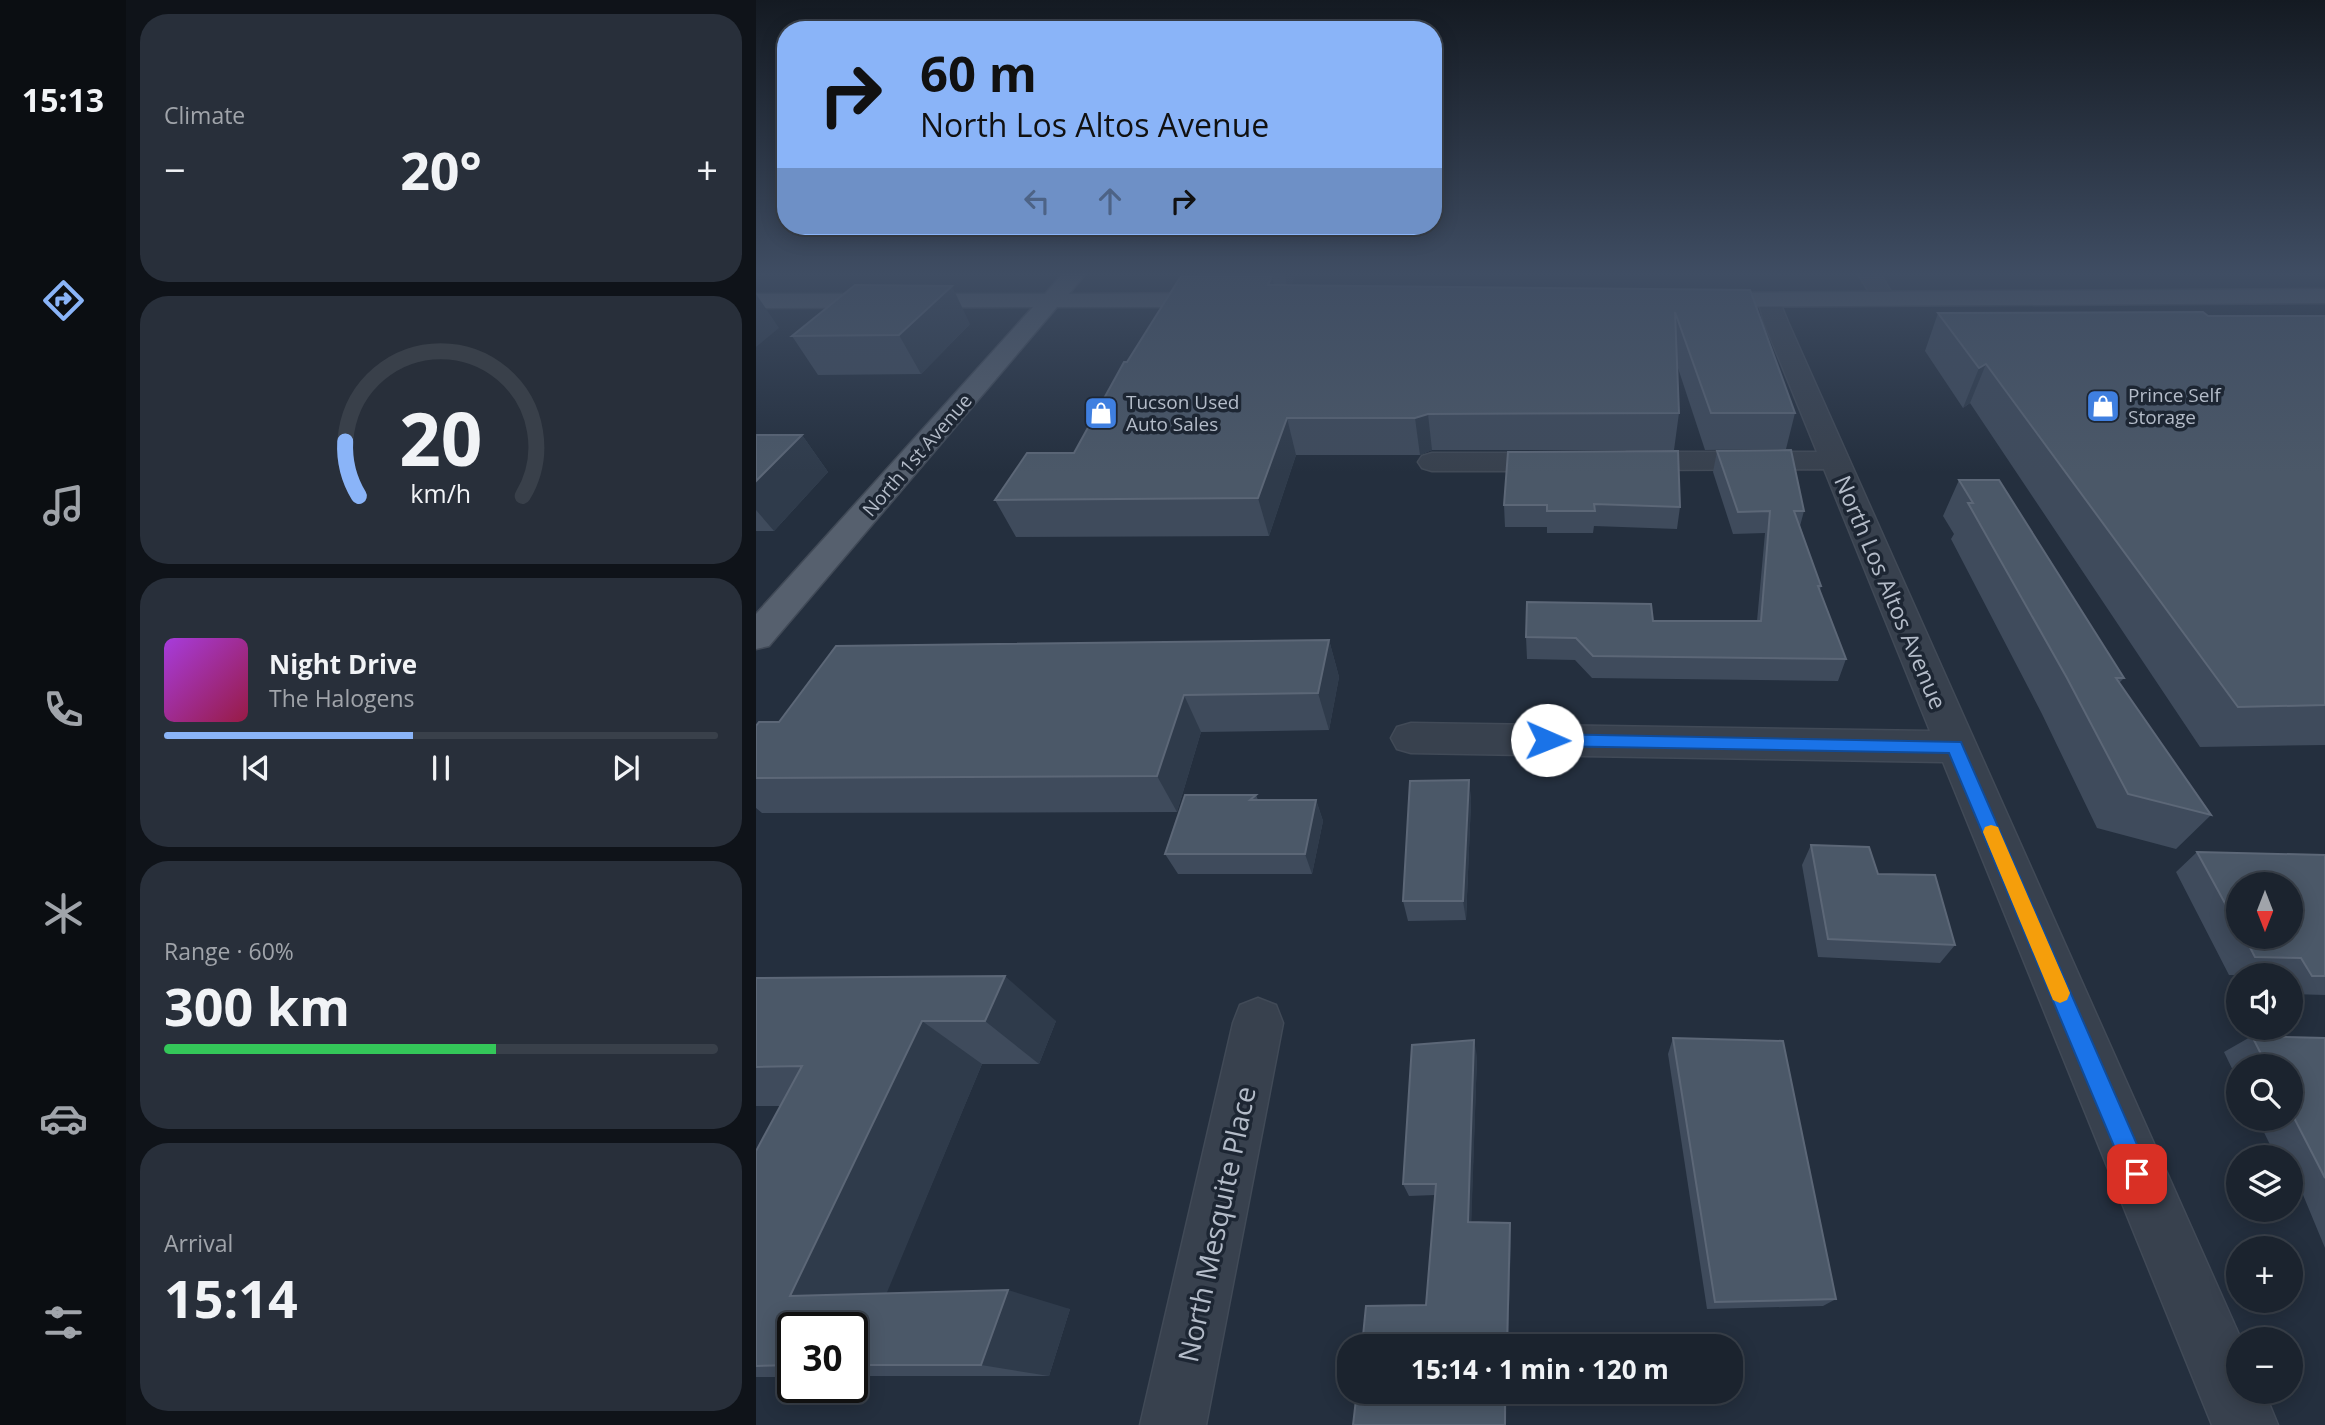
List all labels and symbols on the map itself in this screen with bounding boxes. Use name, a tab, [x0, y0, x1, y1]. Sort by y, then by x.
place label: Prince Self Storage	[2128, 382, 2222, 430]
shop icon: Prince Self Storage	[2084, 387, 2122, 425]
street label: North 1st Avenue	[856, 388, 978, 522]
place label: Tucson Used Auto Sales	[1126, 389, 1240, 437]
shop icon: Tucson Used Auto Sales	[1082, 394, 1120, 432]
street label: North Los Altos Avenue	[1827, 470, 1955, 714]
position arrow	[1510, 703, 1584, 777]
north arrow	[2226, 872, 2303, 948]
street label: North Mesquite Place	[1168, 1083, 1264, 1365]
pin	[2107, 1144, 2167, 1204]
speed limit sign: 30	[777, 1312, 868, 1403]

